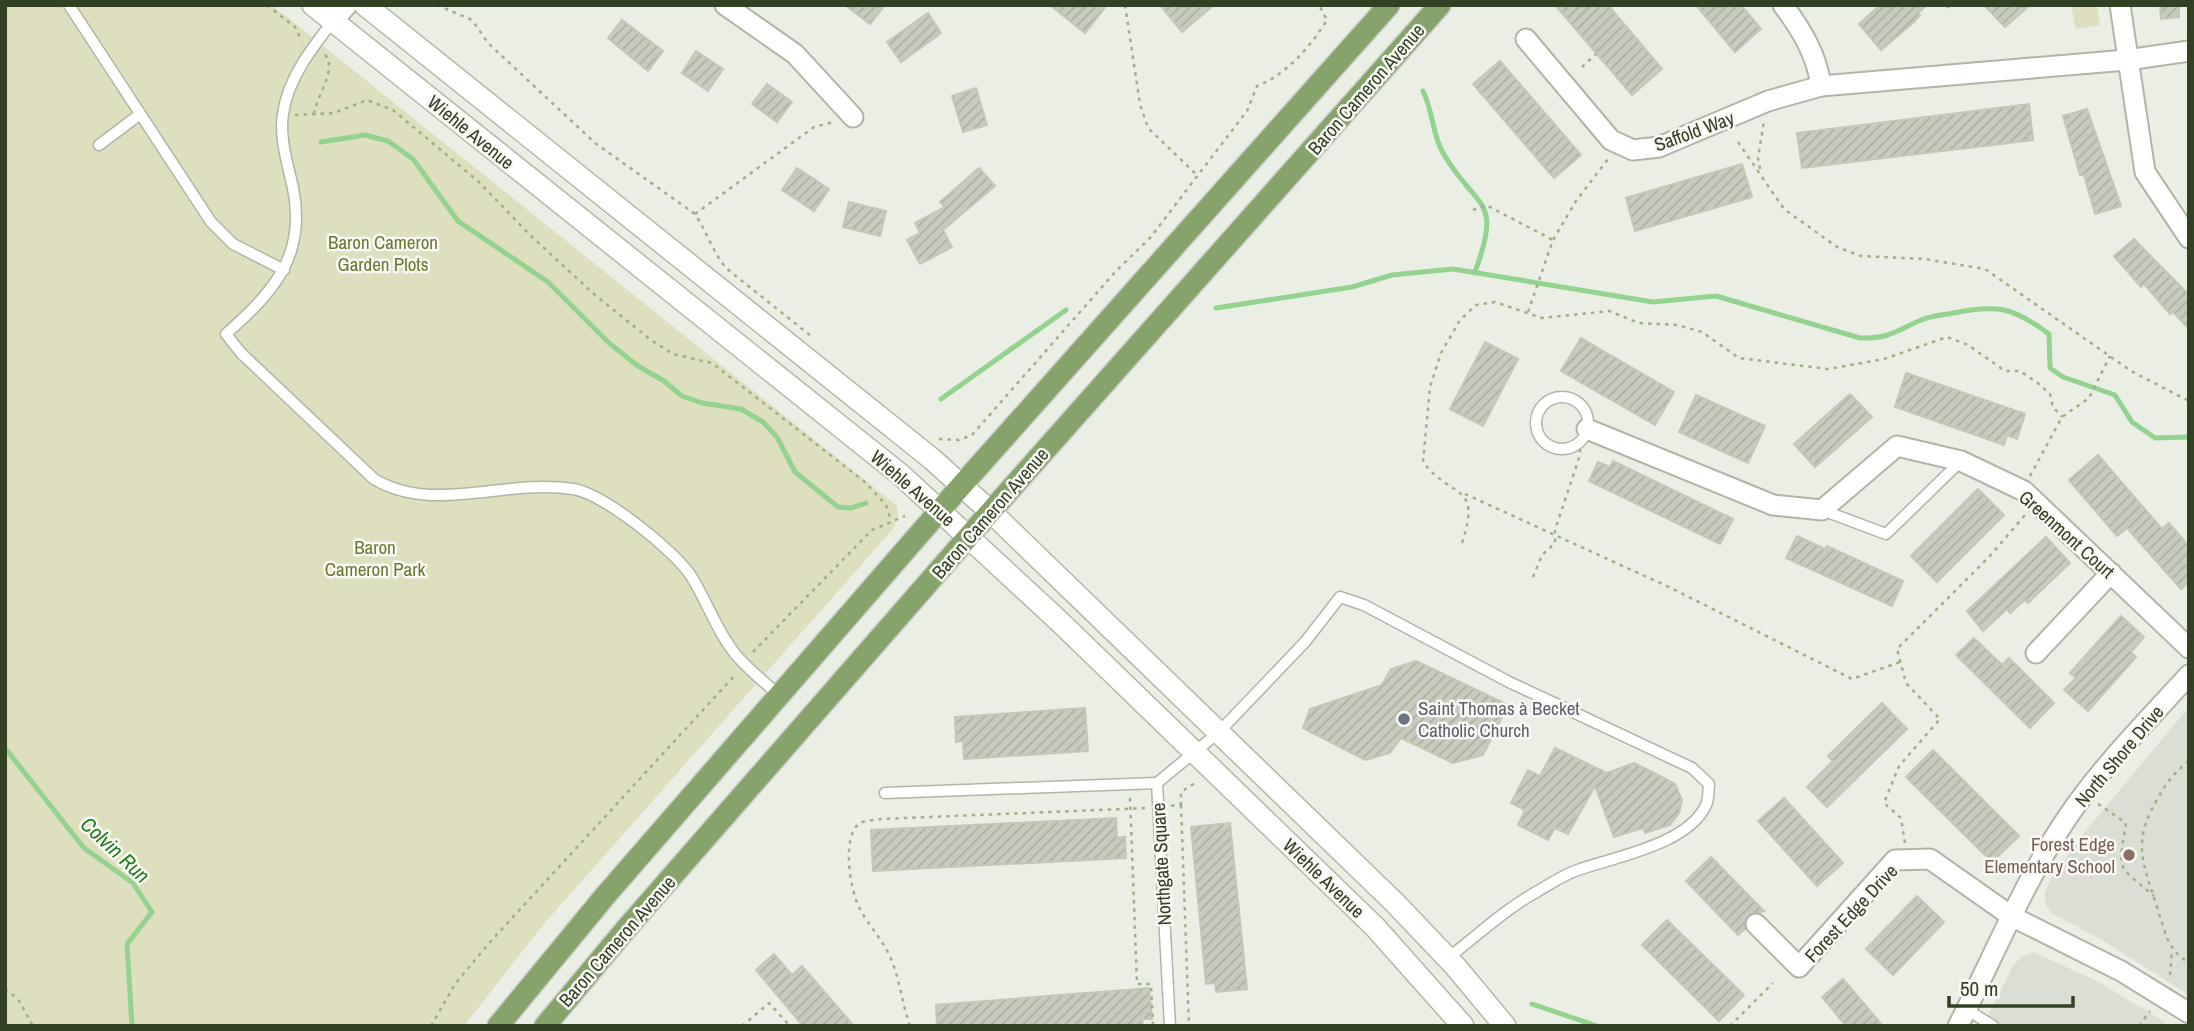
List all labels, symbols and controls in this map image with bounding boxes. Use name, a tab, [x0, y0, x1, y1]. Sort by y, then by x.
street label: Baron Cameron Avenue	[1302, 18, 1430, 160]
street label: Wiehle Avenue	[422, 89, 520, 175]
street label: Saffold Way	[1650, 104, 1738, 157]
park label: Baron Cameron Garden Plots	[328, 229, 438, 277]
street label: Baron Cameron Avenue	[926, 442, 1054, 584]
street label: Wiehle Avenue	[865, 444, 961, 532]
street label: Greenmont Court	[2014, 484, 2121, 584]
park label: Baron Cameron Park	[325, 534, 425, 582]
place label: Saint Thomas à Becket Catholic Church	[1418, 695, 1580, 743]
street label: North Shore Drive	[2069, 700, 2169, 812]
marker: Saint Thomas à Becket Catholic Church	[1396, 711, 1412, 727]
street label: Northgate Square	[1145, 802, 1177, 926]
water label: Colvin Run	[74, 810, 156, 889]
place label: Forest Edge Elementary School	[1984, 831, 2115, 879]
street label: Wiehle Avenue	[1277, 832, 1371, 924]
marker: Forest Edge Elementary School	[2121, 847, 2137, 863]
street label: Forest Edge Drive	[1799, 858, 1903, 968]
street label: Baron Cameron Avenue	[553, 870, 681, 1012]
scale bar	[1949, 964, 2073, 1008]
text: 50 m	[1960, 974, 1998, 1003]

